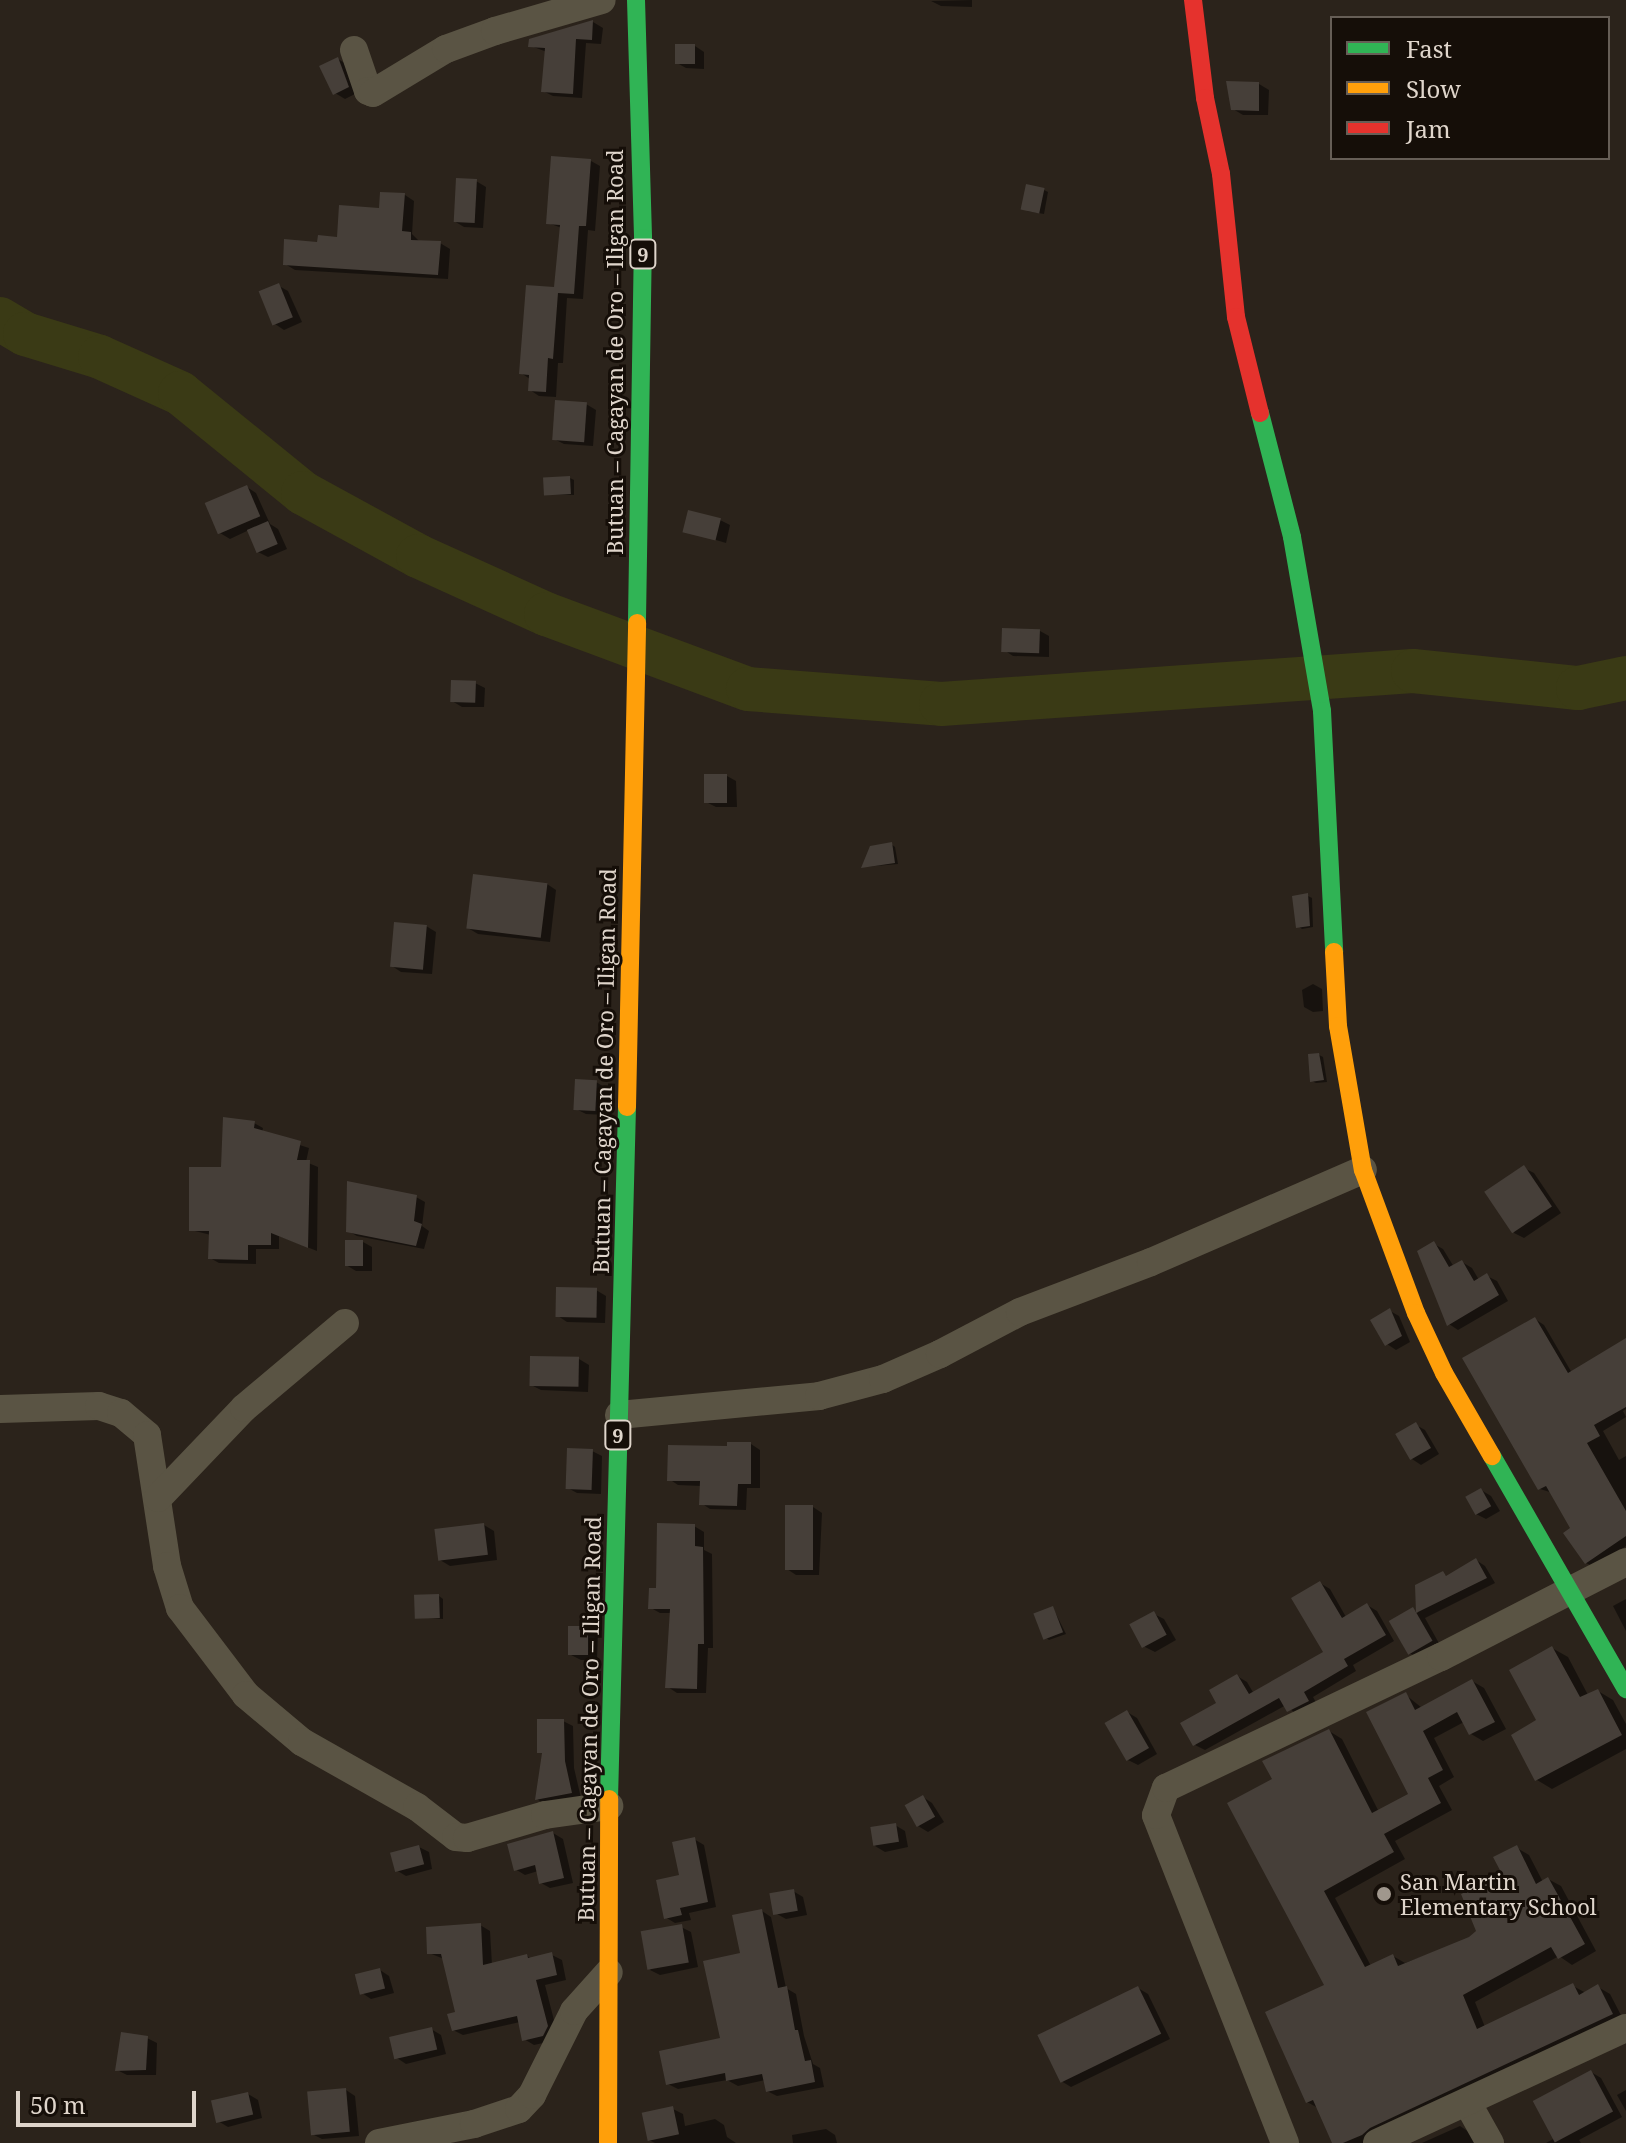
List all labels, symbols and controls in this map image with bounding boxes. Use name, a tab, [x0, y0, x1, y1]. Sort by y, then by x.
legend	[1330, 16, 1610, 160]
text: Fast	[1406, 32, 1452, 65]
text: Slow	[1406, 72, 1461, 105]
text: Jam	[1406, 112, 1451, 145]
street label: Butuan – Cagayan de Oro – Iligan Road	[602, 149, 628, 555]
road number: 9	[629, 238, 657, 270]
street label: Butuan – Cagayan de Oro – Iligan Road	[587, 868, 621, 1274]
road number: 9	[604, 1419, 632, 1451]
street label: Butuan – Cagayan de Oro – Iligan Road	[572, 1516, 606, 1922]
place label: San Martin Elementary School	[1400, 1868, 1597, 1920]
marker: San Martin Elementary School	[1375, 1885, 1393, 1903]
scale bar	[20, 2075, 200, 2125]
text: 50 m	[30, 2088, 86, 2121]

